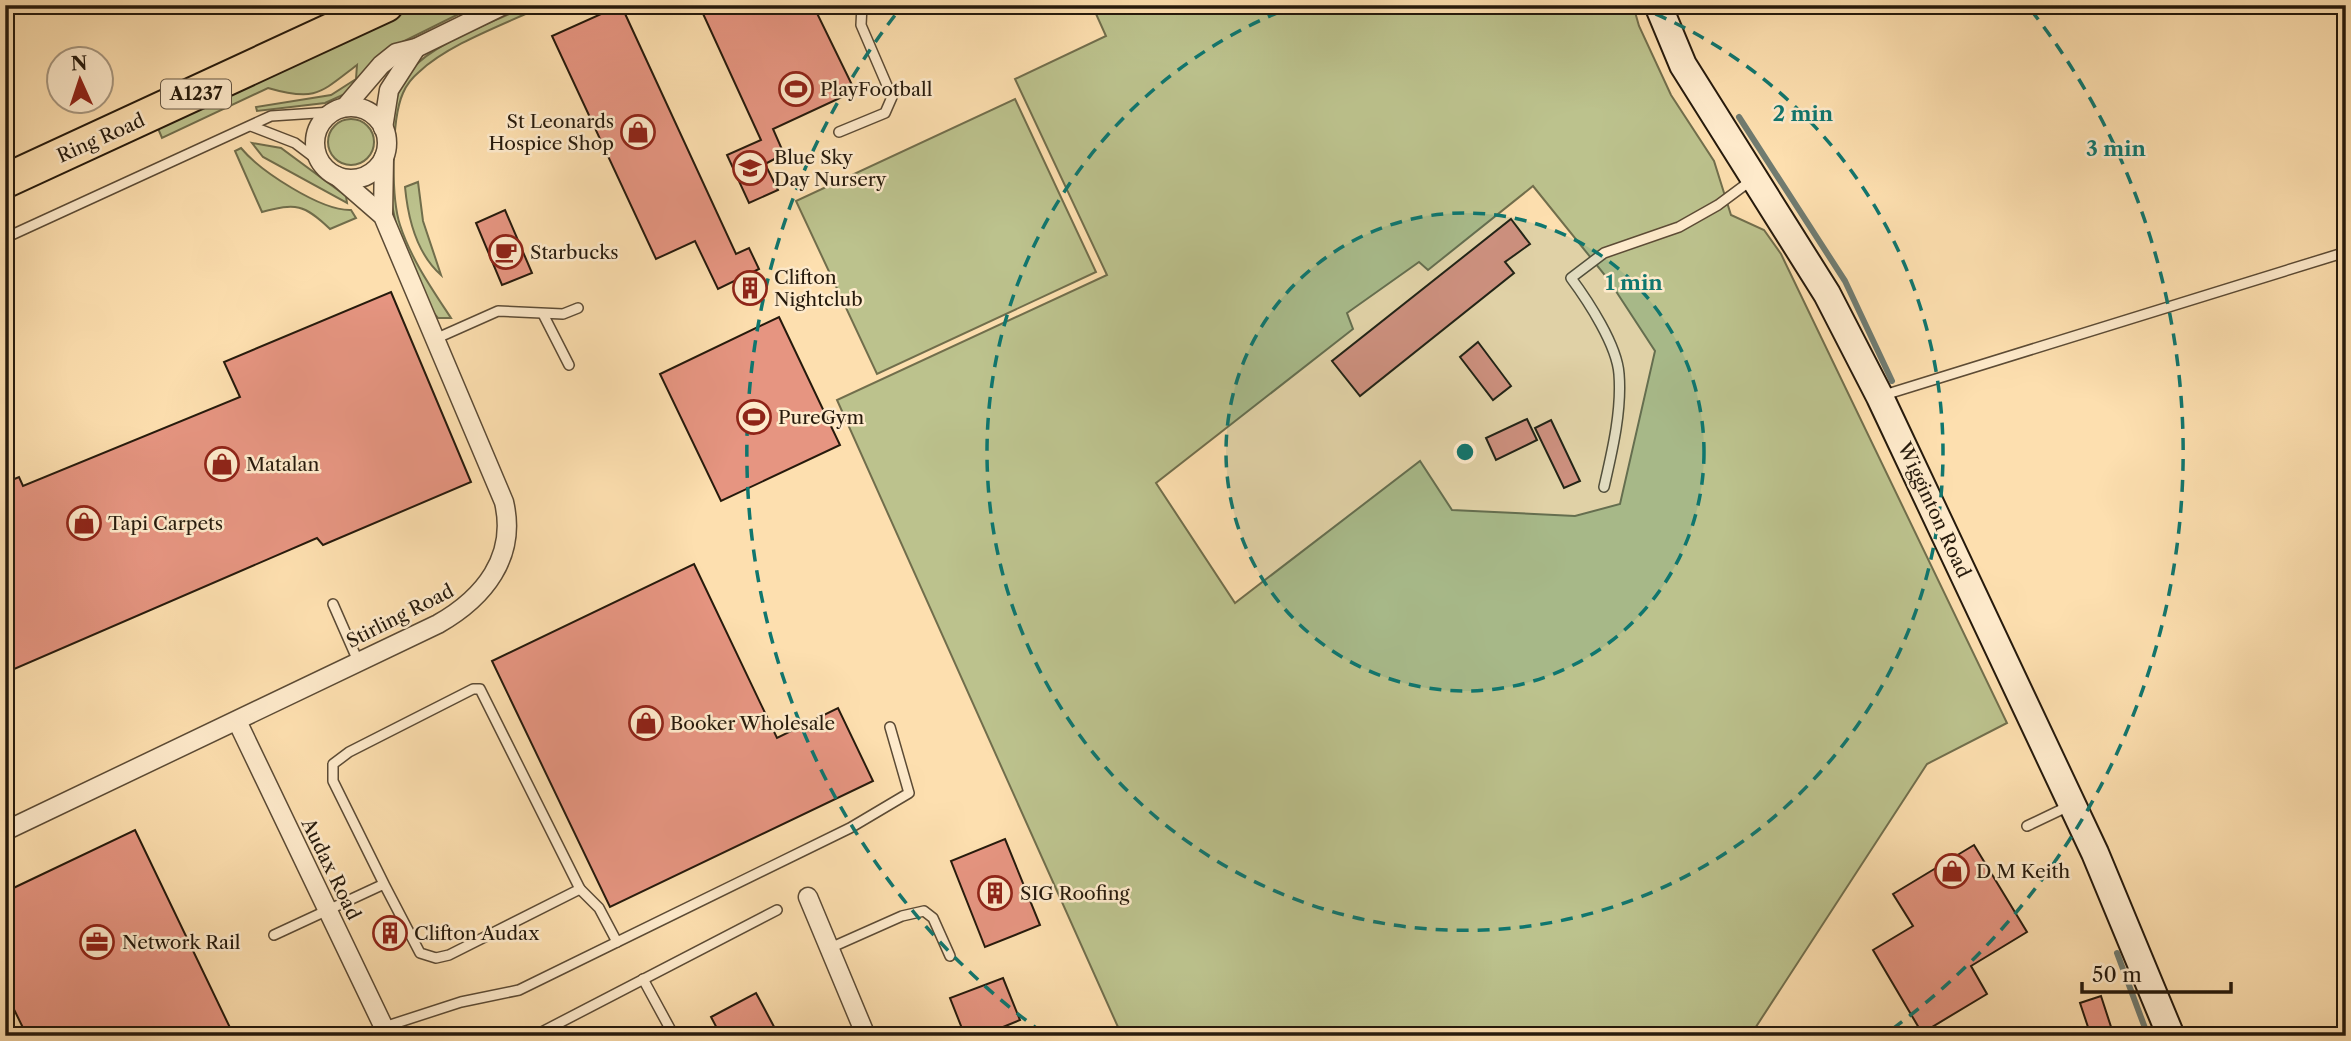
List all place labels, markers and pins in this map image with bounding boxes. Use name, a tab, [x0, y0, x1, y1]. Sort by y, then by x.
sports icon: PlayFootball	[777, 70, 815, 108]
place label: PlayFootball	[820, 78, 933, 101]
place label: St Leonards Hospice Shop	[488, 110, 614, 155]
shop icon: St Leonards Hospice Shop	[619, 113, 657, 151]
place label: Blue Sky Day Nursery	[774, 146, 887, 191]
school or university icon: Blue Sky Day Nursery	[731, 149, 769, 187]
cafe icon: Starbucks	[487, 233, 525, 271]
place label: Starbucks	[530, 241, 619, 264]
place label: Clifton Nightclub	[774, 266, 863, 311]
building icon: Clifton Nightclub	[731, 269, 769, 307]
sports icon: PureGym	[735, 398, 773, 436]
place label: PureGym	[778, 406, 864, 429]
centre of rings	[1453, 440, 1477, 464]
shop icon: Matalan	[203, 445, 241, 483]
place label: Matalan	[246, 453, 319, 476]
shop icon: Tapi Carpets	[65, 504, 103, 542]
place label: Tapi Carpets	[108, 512, 223, 535]
shop icon: Booker Wholesale	[627, 704, 665, 742]
place label: Booker Wholesale	[670, 712, 835, 735]
shop icon: D M Keith	[1933, 852, 1971, 890]
place label: D M Keith	[1976, 860, 2070, 883]
building icon: SIG Roofing	[976, 874, 1014, 912]
place label: SIG Roofing	[1020, 882, 1131, 905]
building icon: Clifton Audax	[371, 914, 409, 952]
place label: Clifton Audax	[414, 922, 540, 945]
office icon: Network Rail	[78, 923, 116, 961]
place label: Network Rail	[122, 931, 241, 954]

